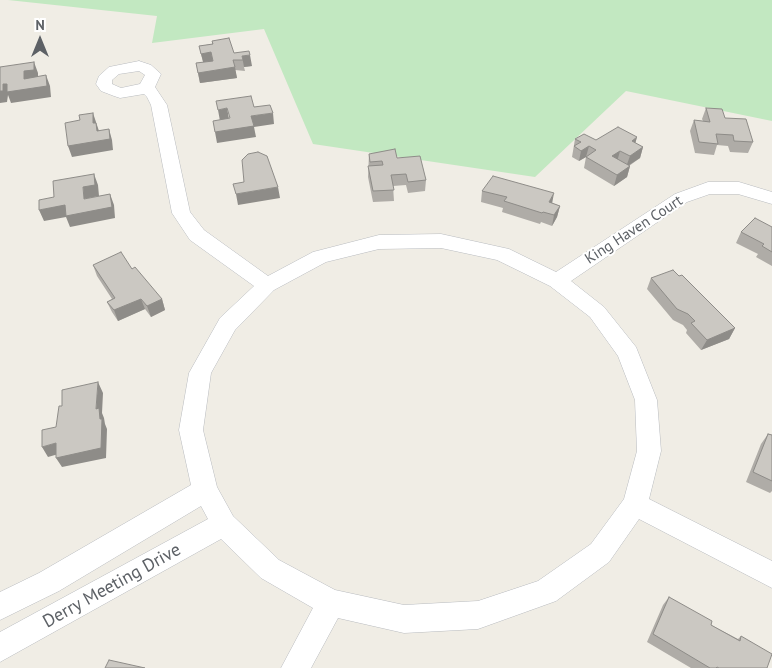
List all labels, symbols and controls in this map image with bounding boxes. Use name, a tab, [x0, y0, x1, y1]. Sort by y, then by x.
north arrow	[15, 15, 65, 65]
text: N	[35, 16, 45, 34]
street label: King Haven Court	[582, 192, 686, 268]
street label: Derry Meeting Drive	[39, 539, 185, 633]

